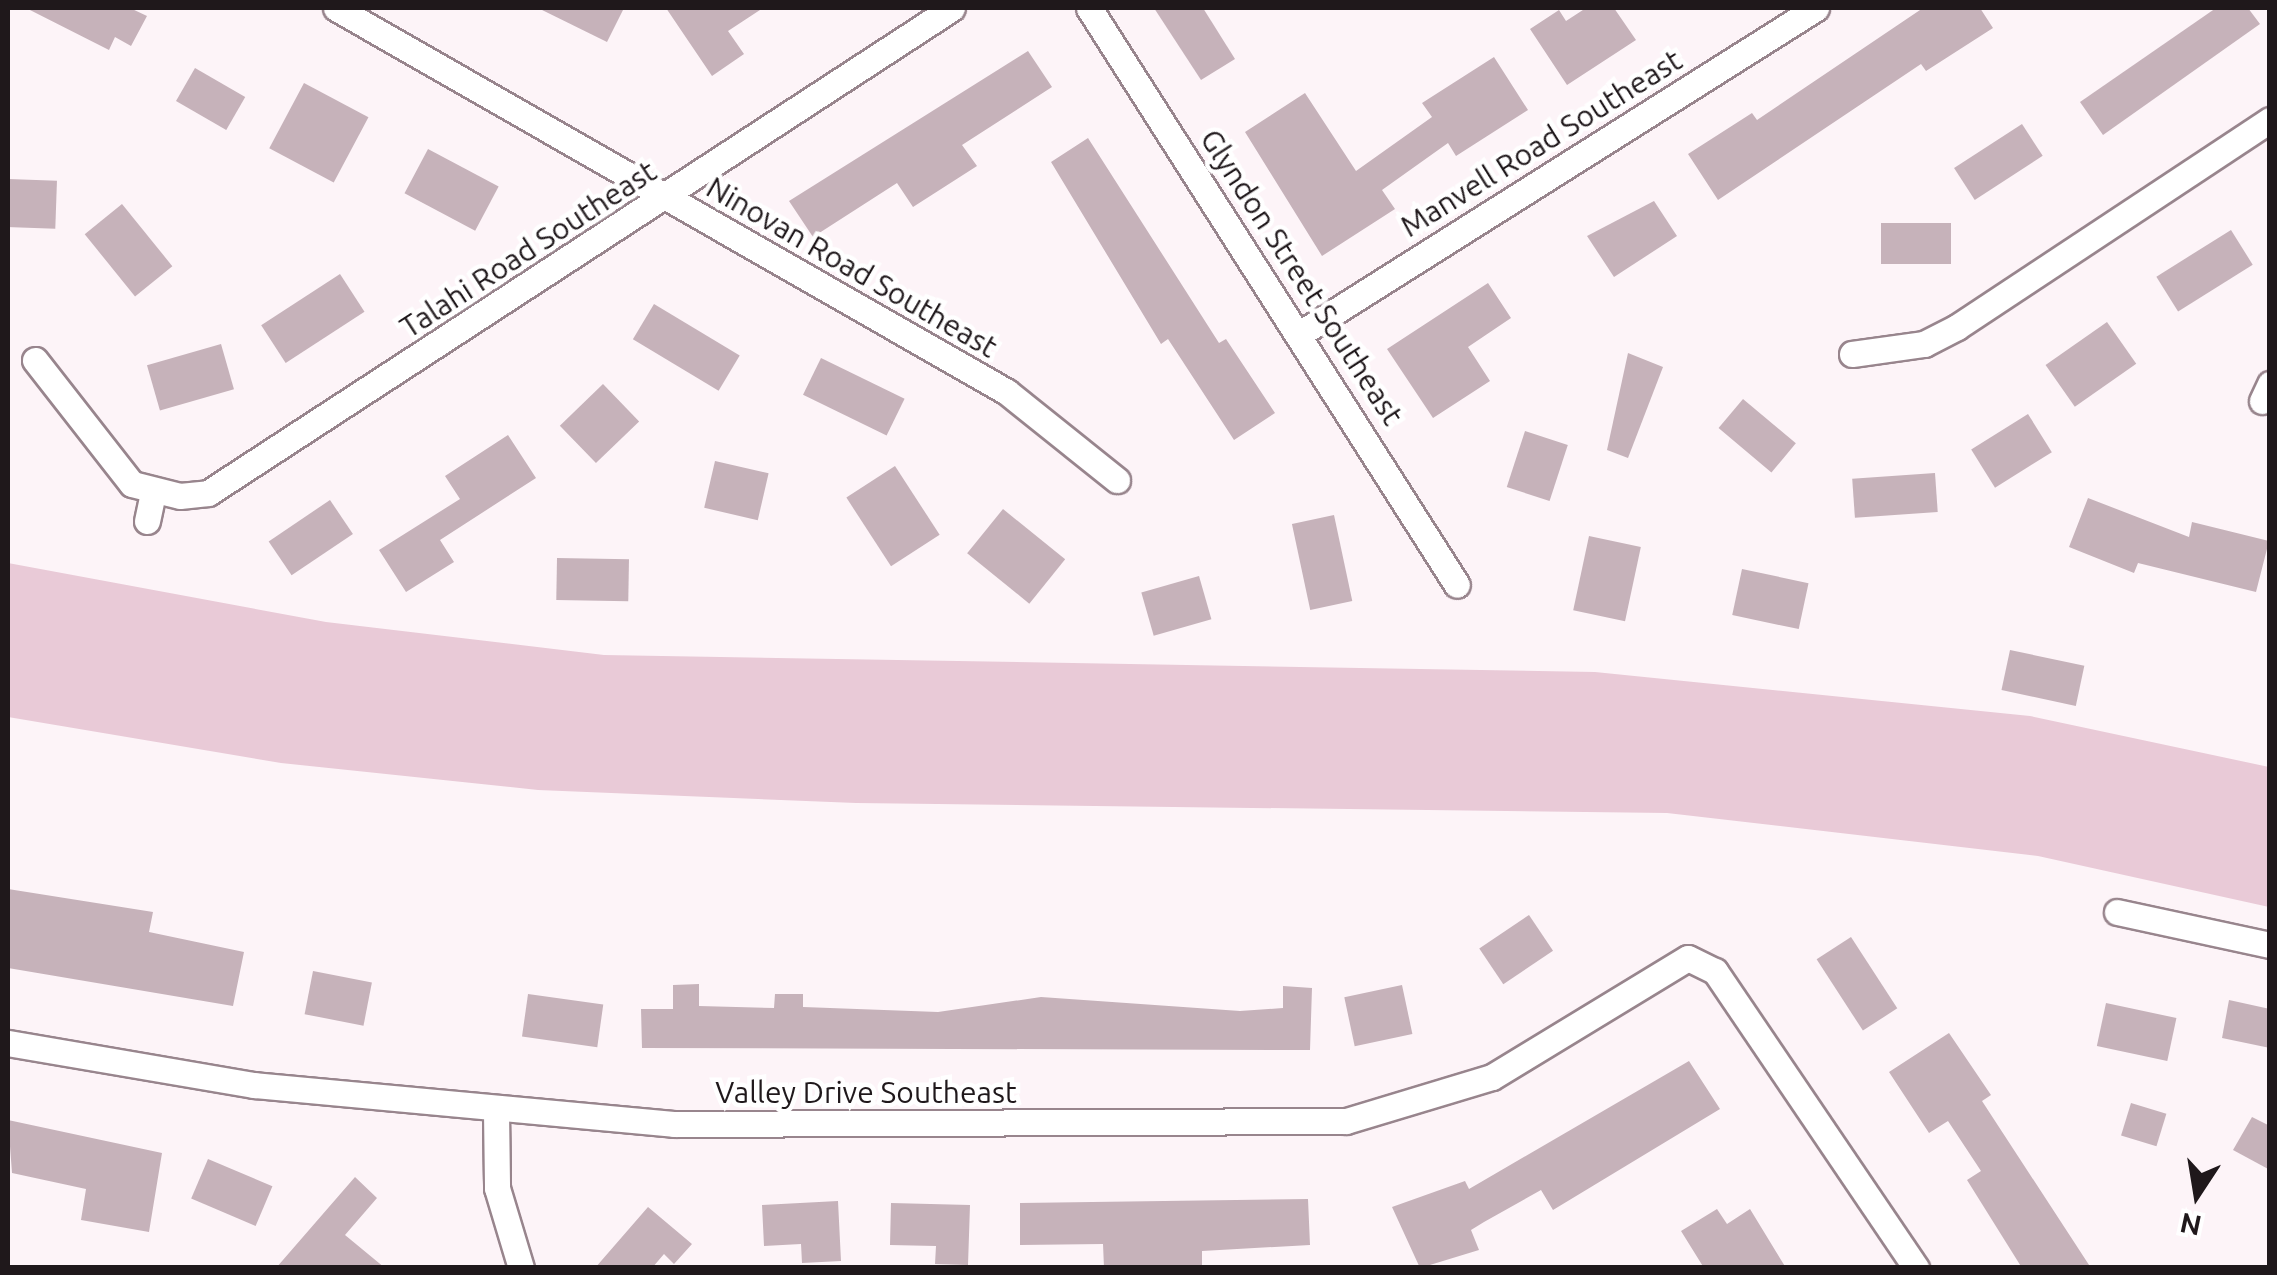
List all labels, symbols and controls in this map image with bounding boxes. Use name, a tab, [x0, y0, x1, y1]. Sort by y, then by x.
street label: Manvell Road Southeast	[1394, 42, 1688, 244]
street label: Glyndon Street Southeast	[1193, 122, 1411, 432]
street label: Talahi Road Southeast	[393, 153, 663, 345]
street label: Ninovan Road Southeast	[700, 169, 1004, 365]
street label: Valley Drive Southeast	[715, 1074, 1017, 1110]
north arrow	[2147, 1145, 2247, 1245]
text: N	[2177, 1208, 2204, 1242]

